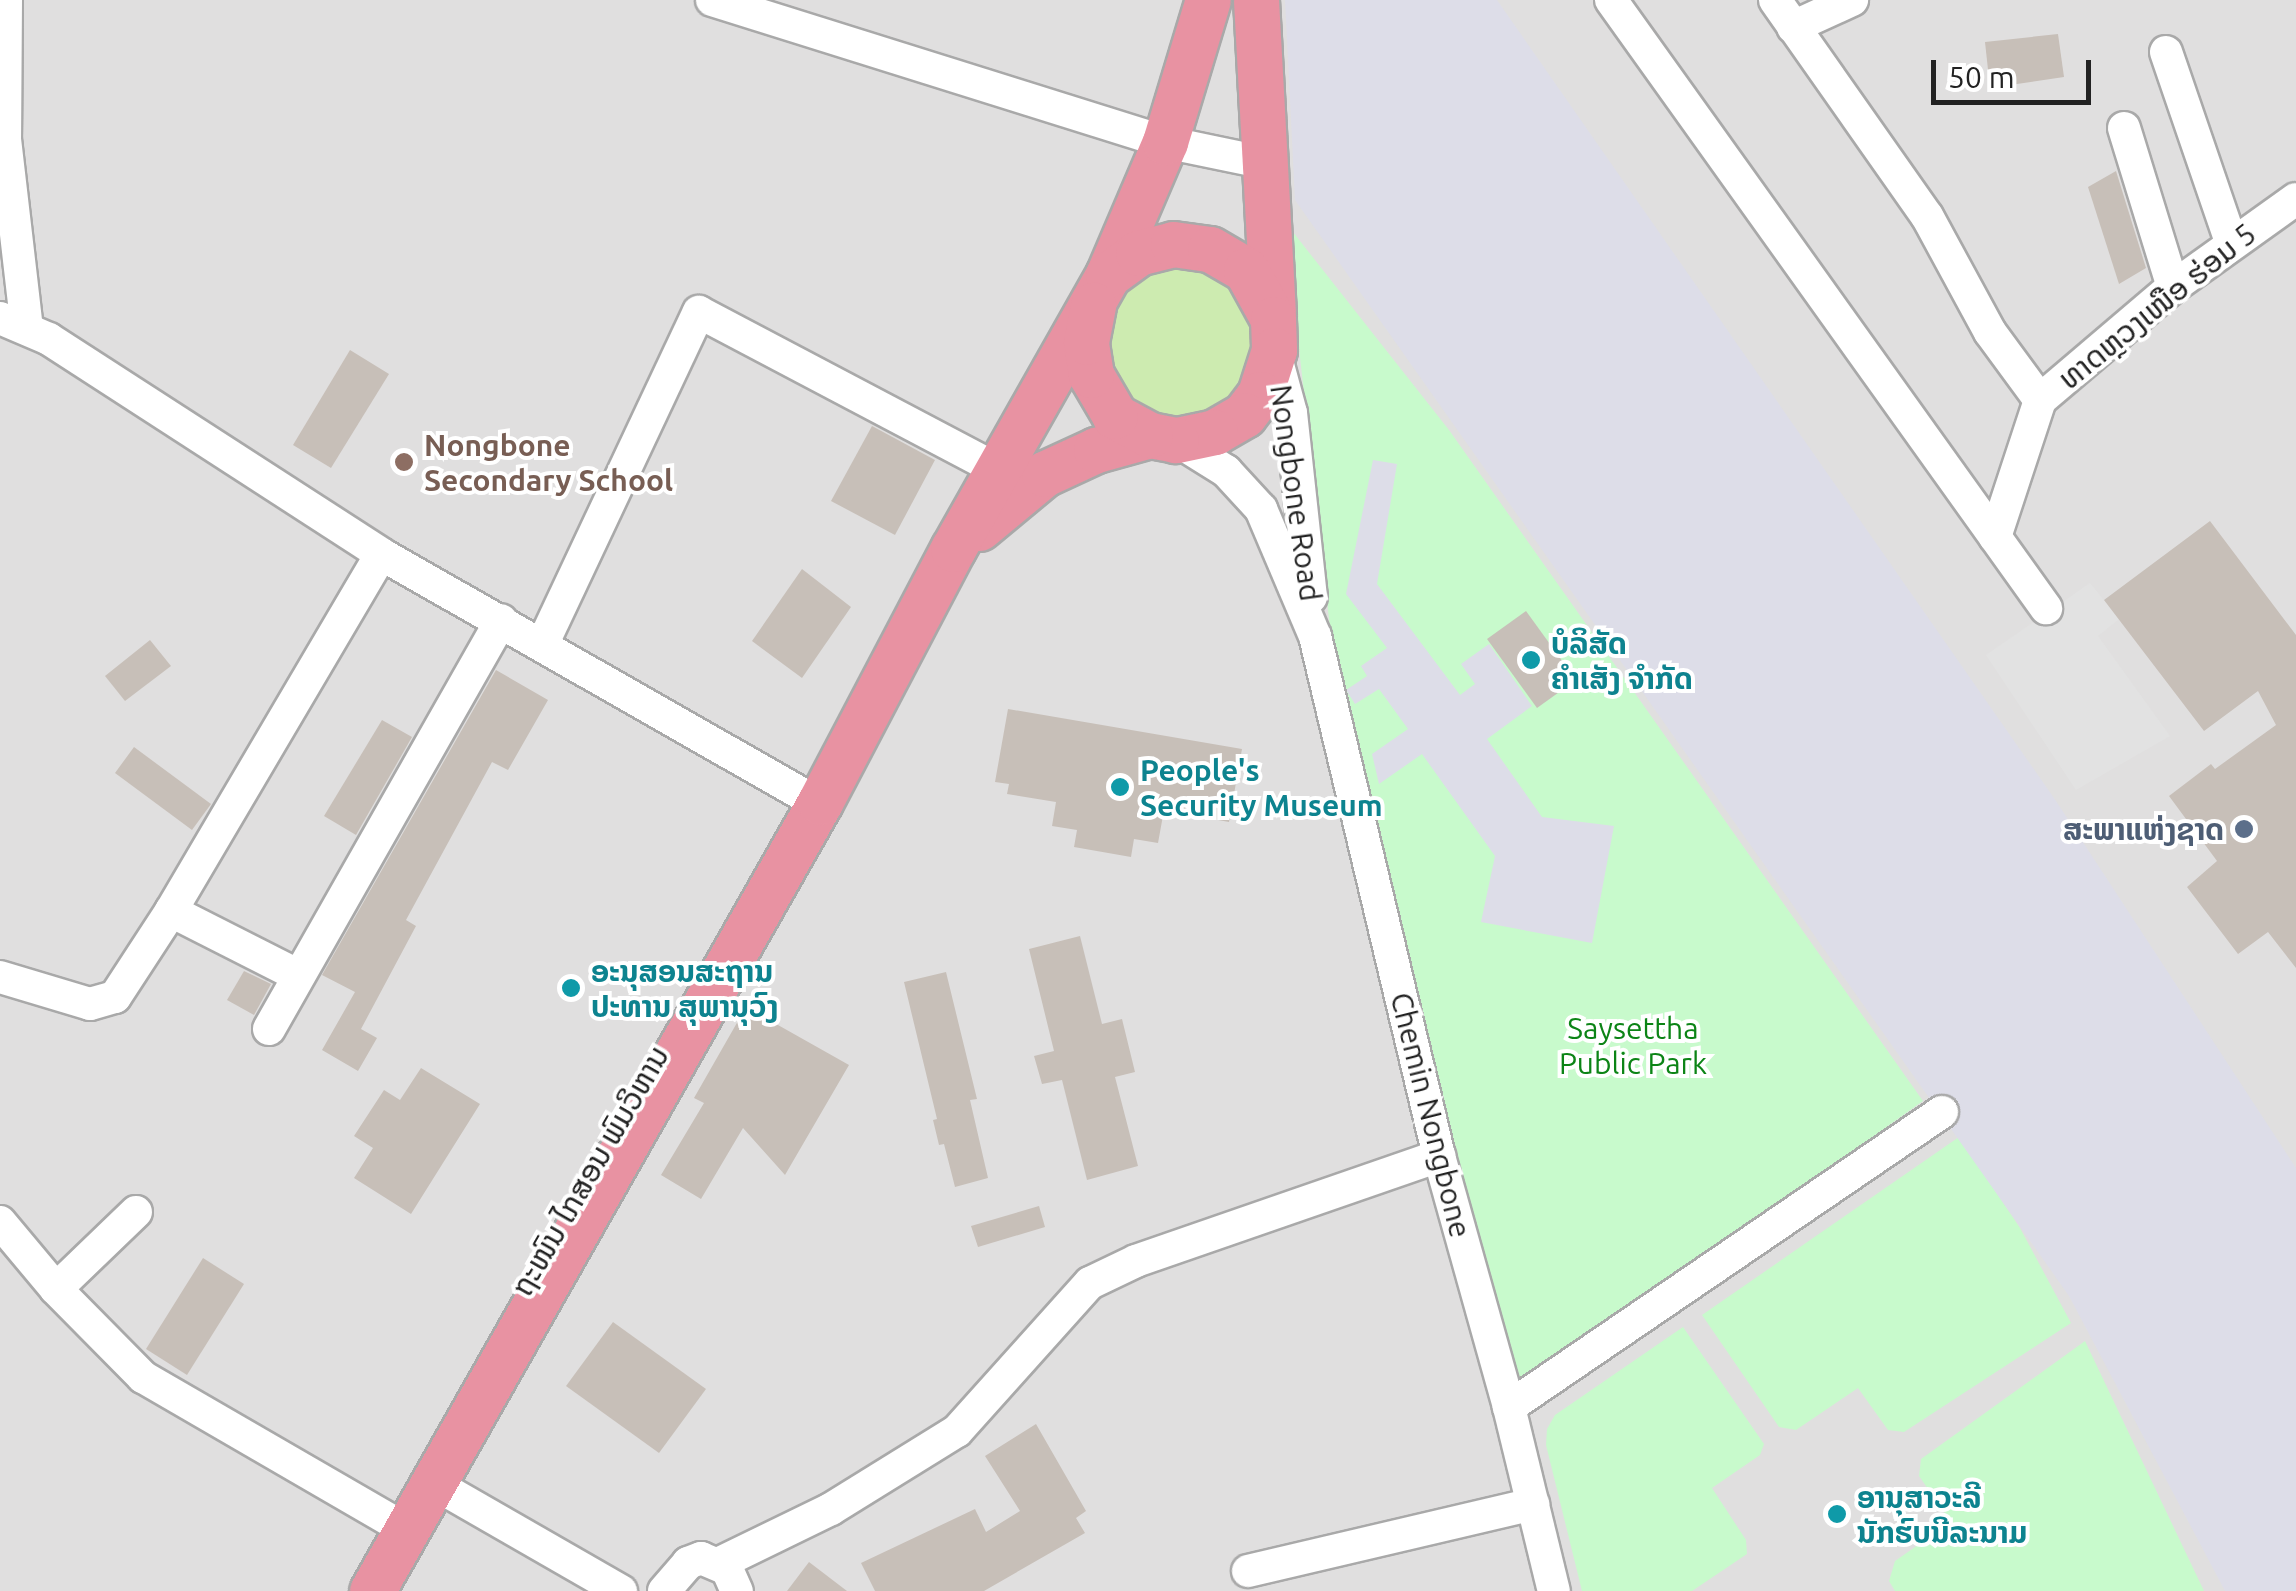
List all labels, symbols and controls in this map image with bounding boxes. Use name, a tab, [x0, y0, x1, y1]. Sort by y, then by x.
scale bar	[1936, 40, 2096, 102]
text: 50 m	[1948, 60, 2015, 94]
street label: ທາດຫຼວງເໜືອ ຮ່ອມ 5	[2051, 215, 2263, 397]
street label: Nongbone Road	[1263, 382, 1329, 604]
place label: Nongbone Secondary School	[424, 427, 673, 498]
marker: Nongbone Secondary School	[393, 451, 415, 473]
place label: ບໍລິສັດ ຄຳເສັງ ຈຳກັດ	[1551, 625, 1693, 696]
marker: ບໍລິສັດ ຄຳເສັງ ຈຳກັດ	[1520, 649, 1542, 671]
place label: People's Security Museum	[1140, 752, 1383, 822]
marker: People's Security Museum	[1109, 776, 1131, 798]
place label: ສະພາແຫ່ງຊາດ	[2063, 811, 2224, 847]
marker: ສະພາແຫ່ງຊາດ	[2233, 818, 2255, 840]
place label: ອະນຸສອນສະຖານ ປະທານ ສຸພານຸວົງ	[591, 953, 778, 1024]
marker: ອະນຸສອນສະຖານ ປະທານ ສຸພານຸວົງ	[560, 977, 582, 999]
street label: Chemin Nongbone	[1383, 989, 1479, 1241]
park label: Saysettha Public Park	[1559, 1010, 1707, 1080]
street label: ຖະໜົນ ໄກສອນ ພົມວິຫານ	[504, 1039, 676, 1303]
place label: ອານຸສາວະລີ ນັກຮົບນີລະນາມ	[1857, 1479, 2027, 1550]
marker: ອານຸສາວະລີ ນັກຮົບນີລະນາມ	[1826, 1503, 1848, 1525]

